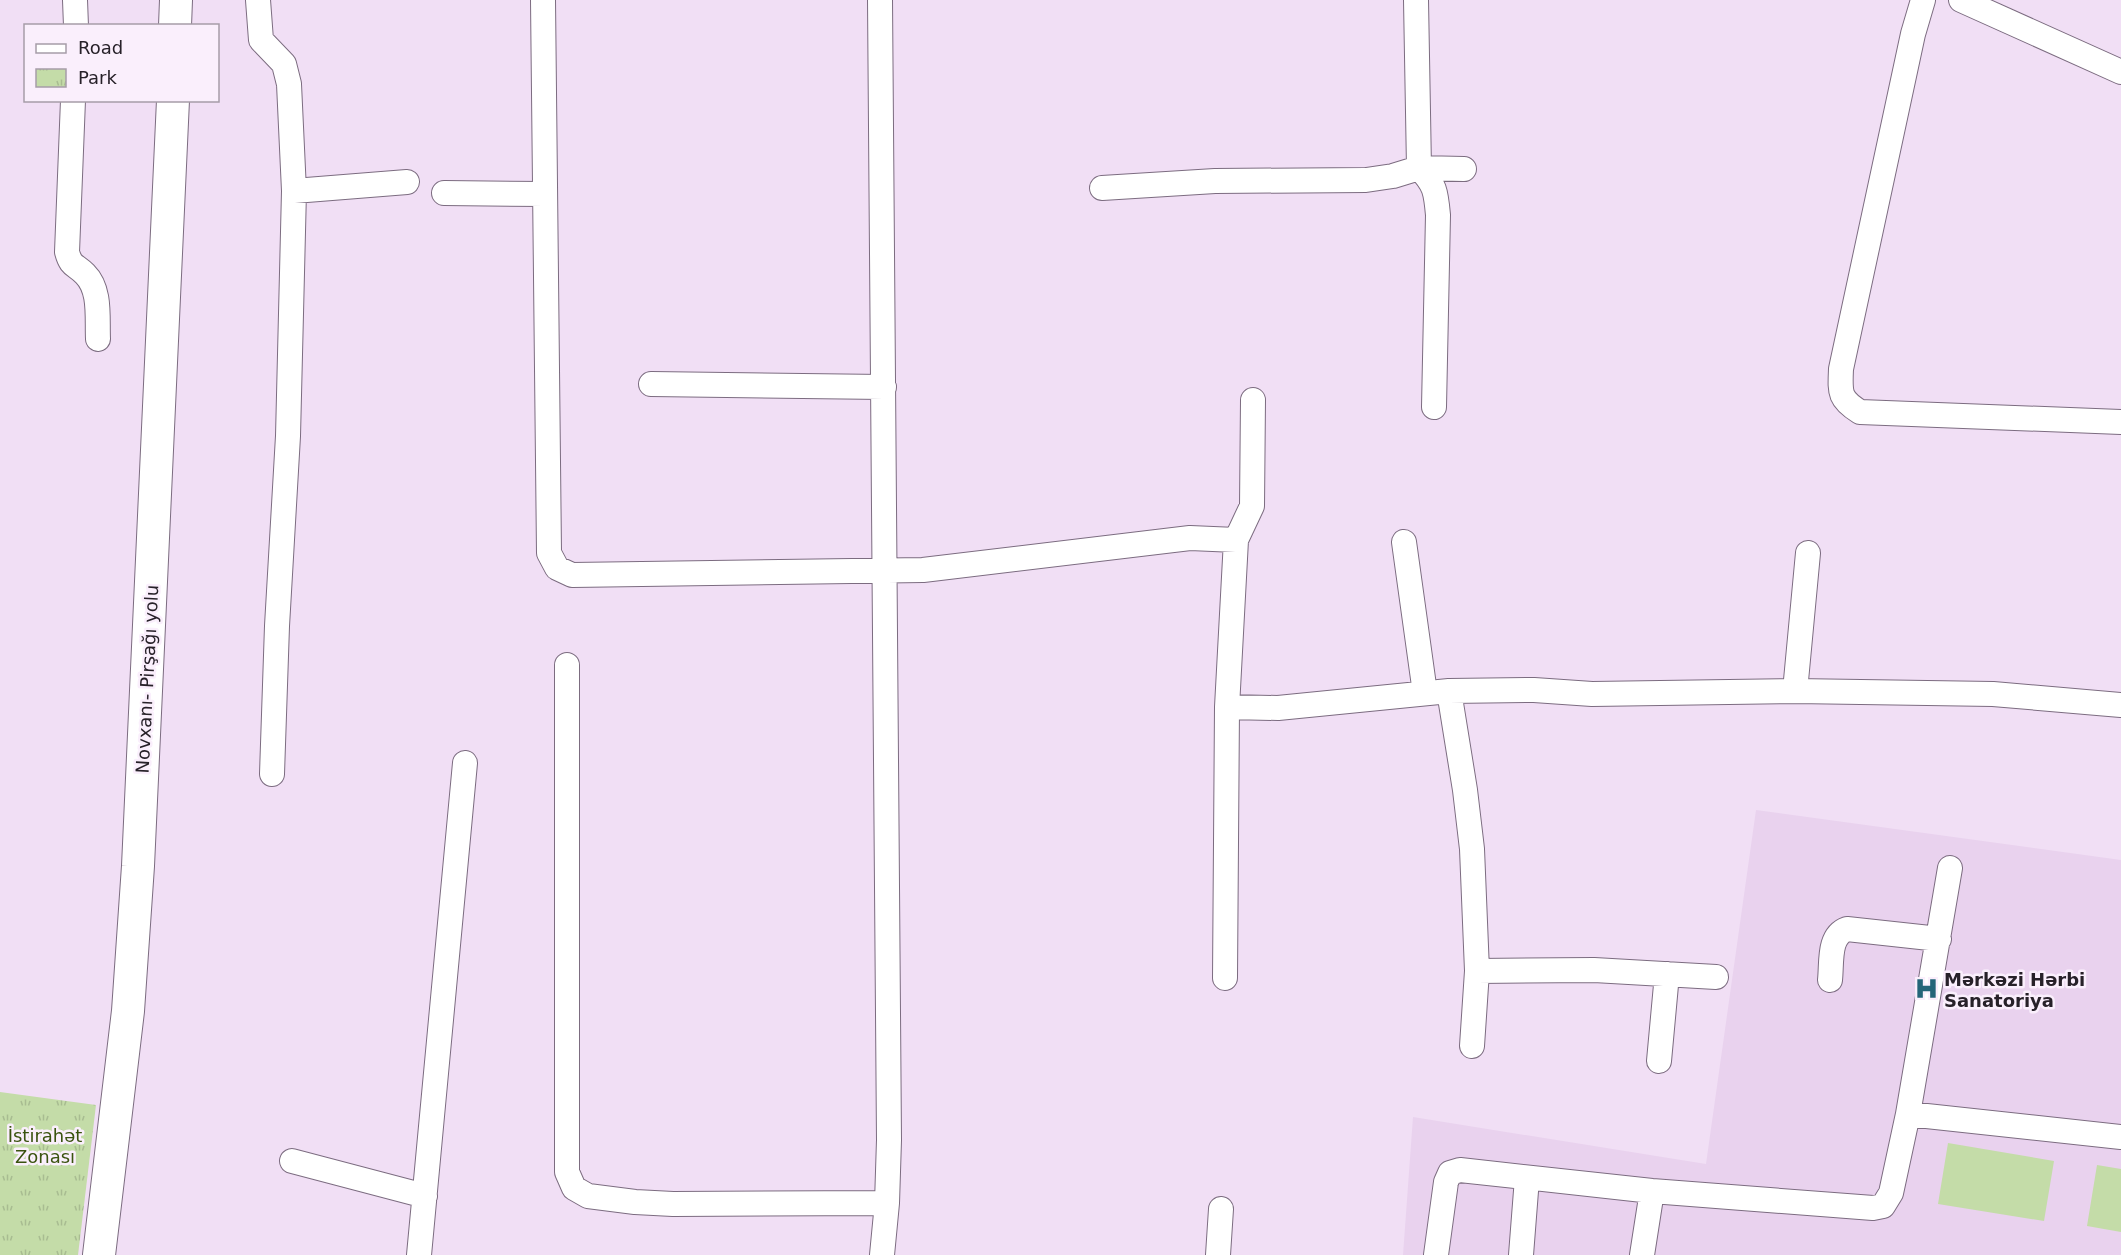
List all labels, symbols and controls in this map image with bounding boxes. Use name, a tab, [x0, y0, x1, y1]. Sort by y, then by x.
legend	[24, 24, 219, 102]
text: Road	[78, 37, 123, 58]
text: Park	[78, 67, 117, 88]
street label: Novxanı- Pirşağı yolu	[132, 584, 162, 774]
place label: Mərkəzi Hərbi Sanatoriya	[1944, 969, 2085, 1011]
hospital icon: Mərkəzi Hərbi Sanatoriya	[1913, 976, 1939, 1002]
park label: İstirahət Zonası	[8, 1125, 82, 1167]

